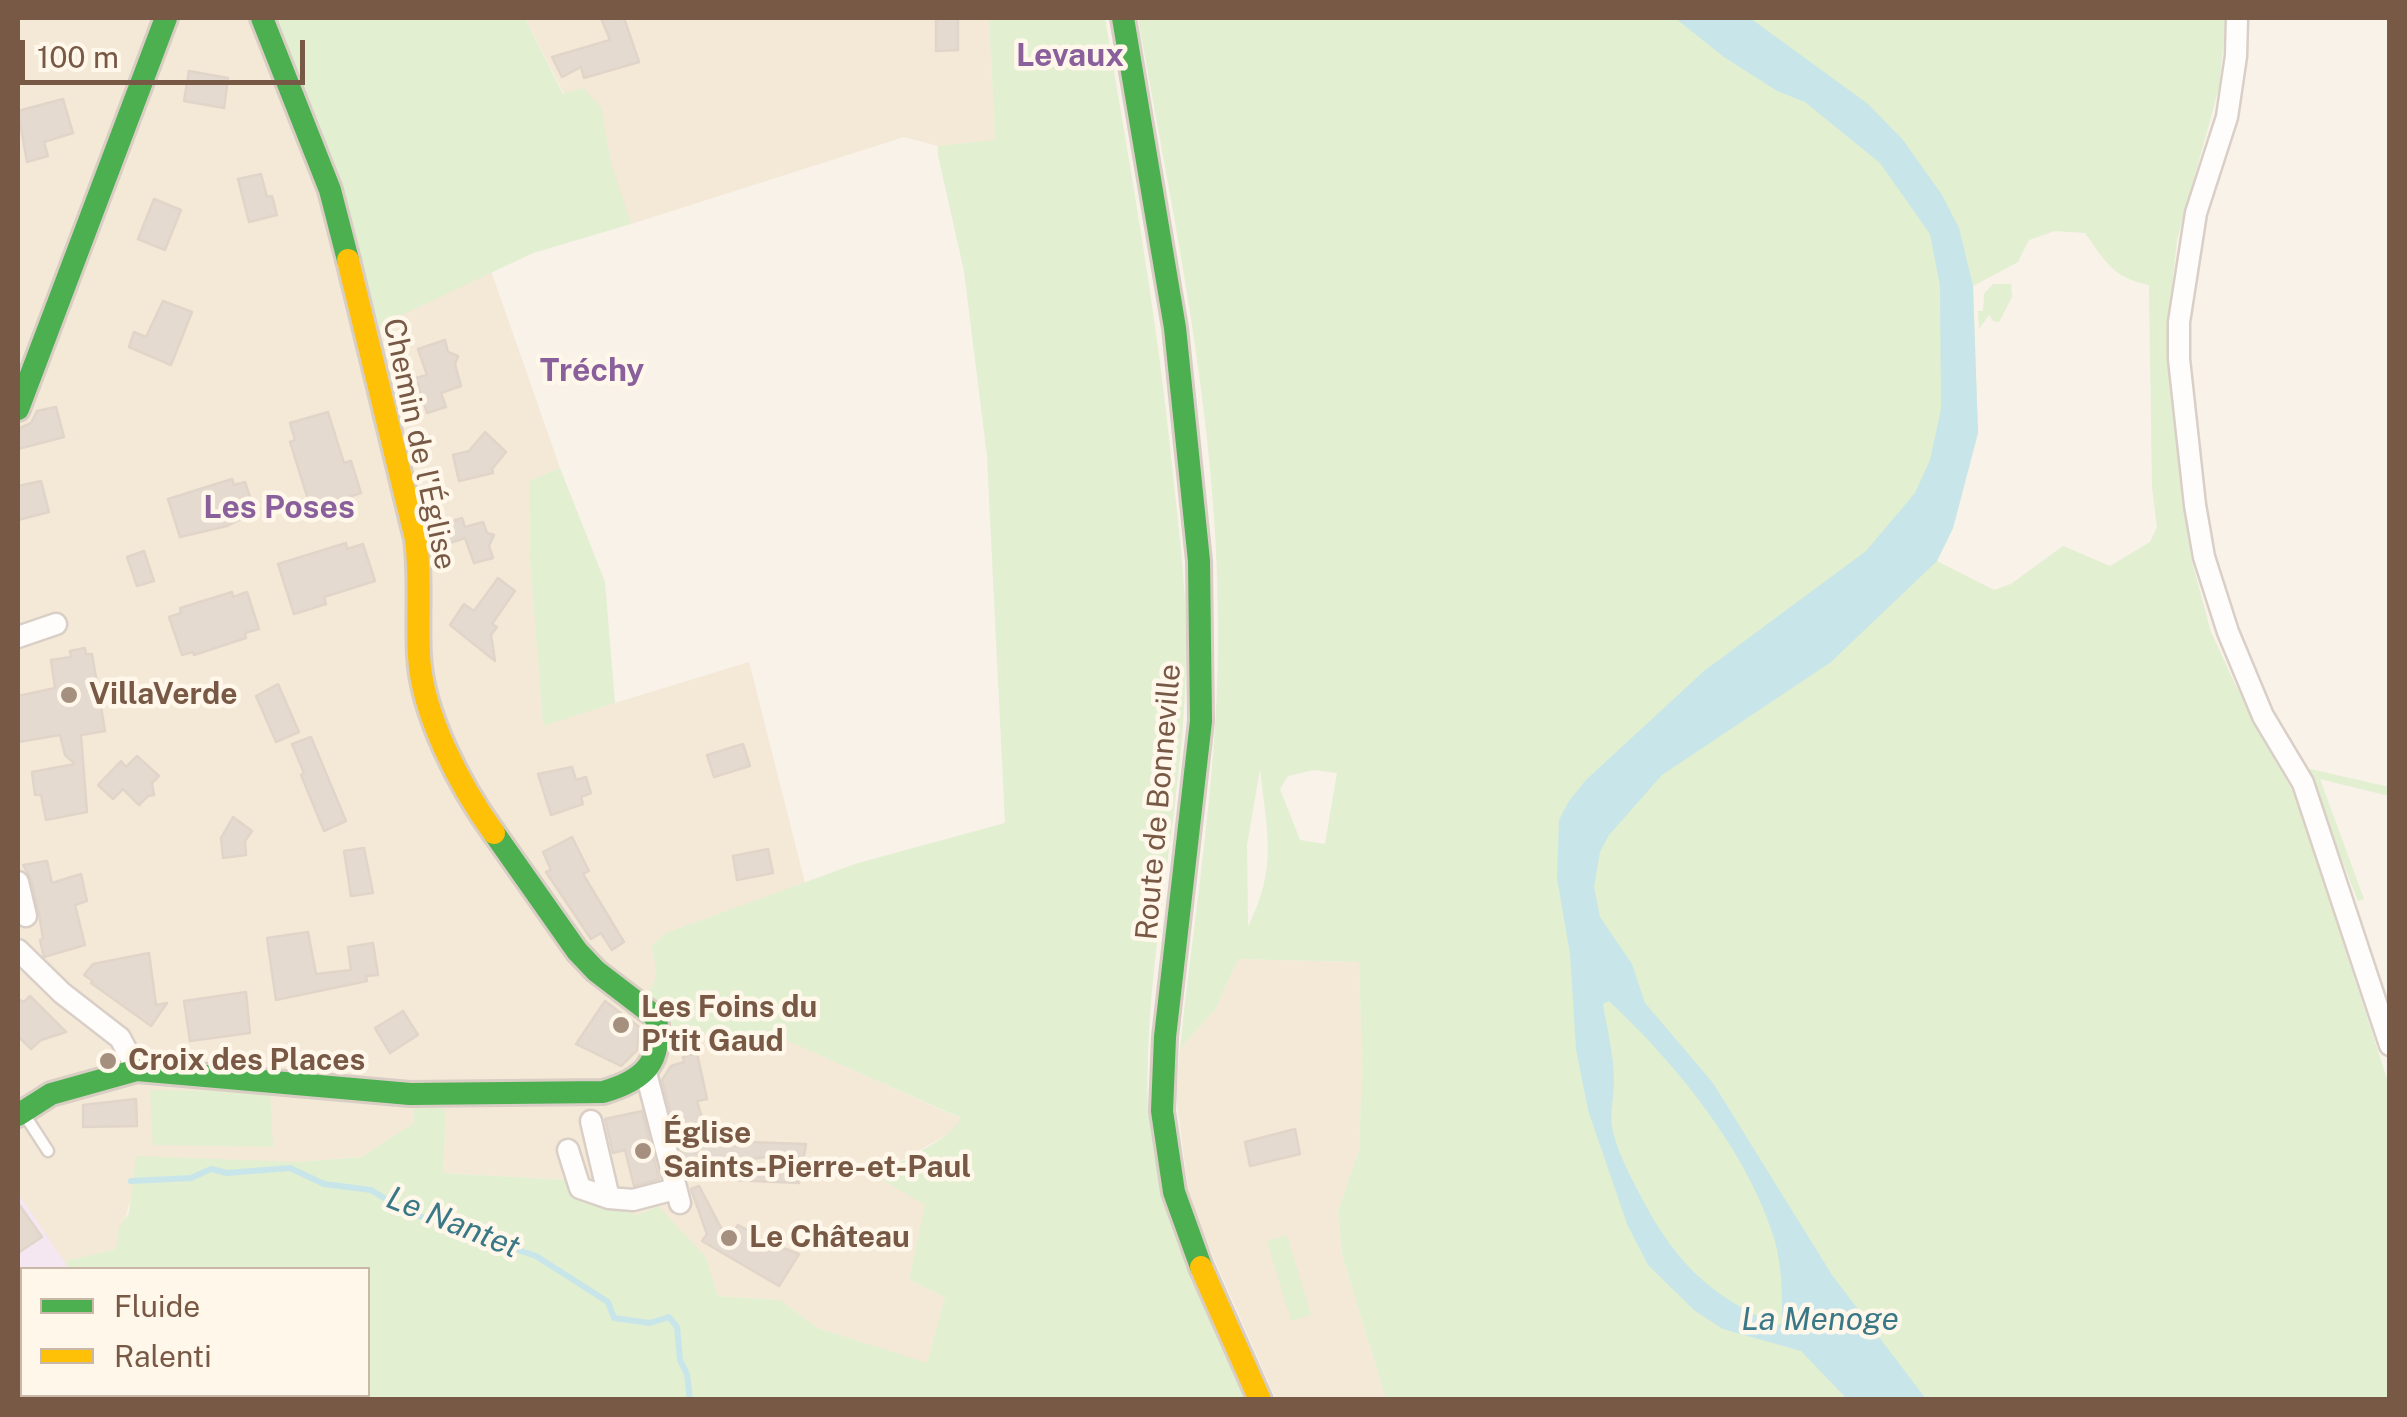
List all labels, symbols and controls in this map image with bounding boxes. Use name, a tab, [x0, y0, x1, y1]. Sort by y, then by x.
scale bar	[25, 20, 310, 82]
district label: Levaux	[1016, 37, 1124, 75]
text: 100 m	[37, 39, 119, 75]
street label: Chemin de l'Église	[375, 315, 463, 573]
district label: Tréchy	[540, 352, 644, 390]
district label: Les Poses	[203, 489, 355, 527]
street label: Route de Bonneville	[1129, 662, 1189, 942]
place label: VillaVerde	[89, 677, 237, 713]
marker: VillaVerde	[58, 684, 80, 706]
place label: Les Foins du P'tit Gaud	[641, 990, 817, 1060]
marker: Les Foins du P'tit Gaud	[610, 1014, 632, 1036]
place label: Croix des Places	[128, 1043, 365, 1079]
marker: Croix des Places	[97, 1050, 119, 1072]
place label: Église Saints-Pierre-et-Paul	[663, 1116, 971, 1186]
marker: Église Saints-Pierre-et-Paul	[632, 1140, 654, 1162]
water label: Le Nantet	[381, 1179, 525, 1267]
place label: Le Château	[749, 1220, 910, 1256]
marker: Le Château	[718, 1227, 740, 1249]
legend	[20, 1267, 370, 1397]
text: Fluide	[114, 1288, 200, 1324]
water label: La Menoge	[1741, 1301, 1899, 1339]
text: Ralenti	[114, 1338, 212, 1374]

